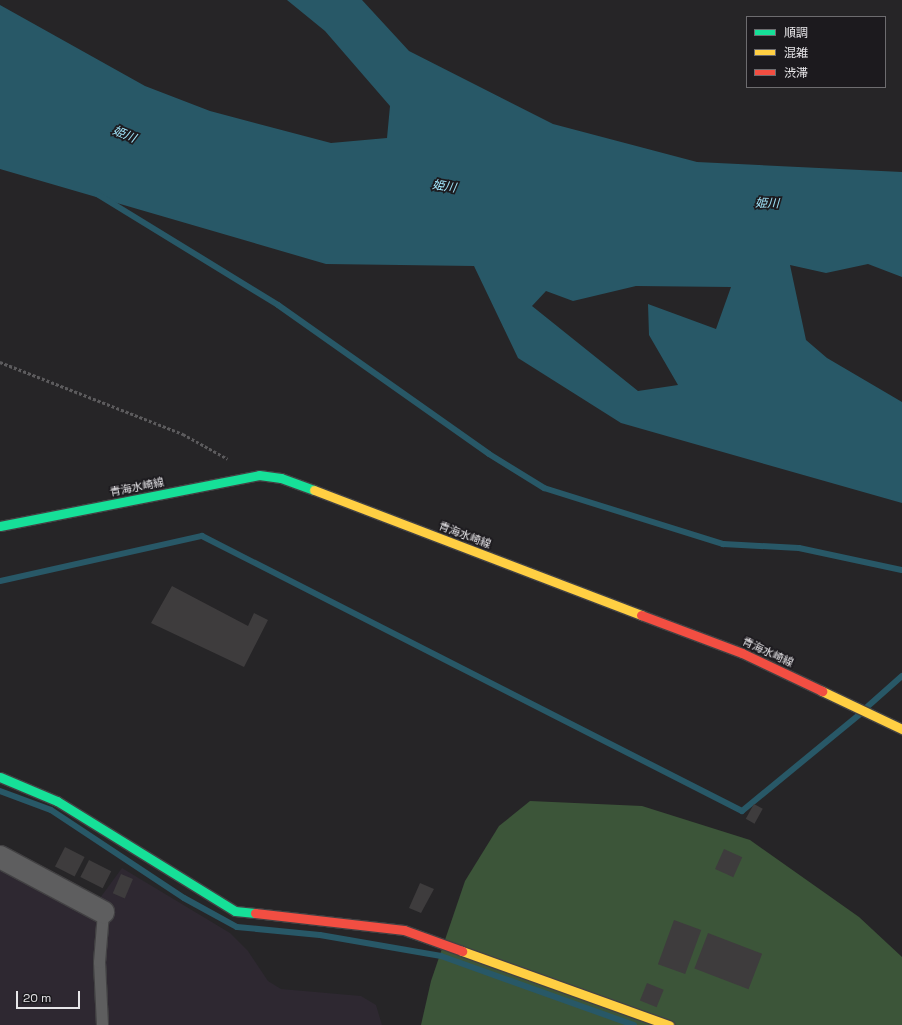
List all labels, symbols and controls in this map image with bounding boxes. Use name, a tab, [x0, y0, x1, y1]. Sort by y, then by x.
legend	[746, 16, 886, 88]
text: 順調	[784, 25, 808, 41]
text: 混雑	[784, 45, 808, 61]
text: 渋滞	[784, 65, 808, 81]
water label: 姫川	[110, 124, 138, 146]
water label: 姫川	[431, 178, 457, 196]
water label: 姫川	[755, 196, 779, 212]
street label: 青海水崎線	[109, 475, 165, 499]
street label: 青海水崎線	[437, 519, 493, 551]
street label: 青海水崎線	[740, 634, 796, 670]
scale bar	[18, 983, 82, 1009]
text: 20 m	[23, 990, 51, 1006]

